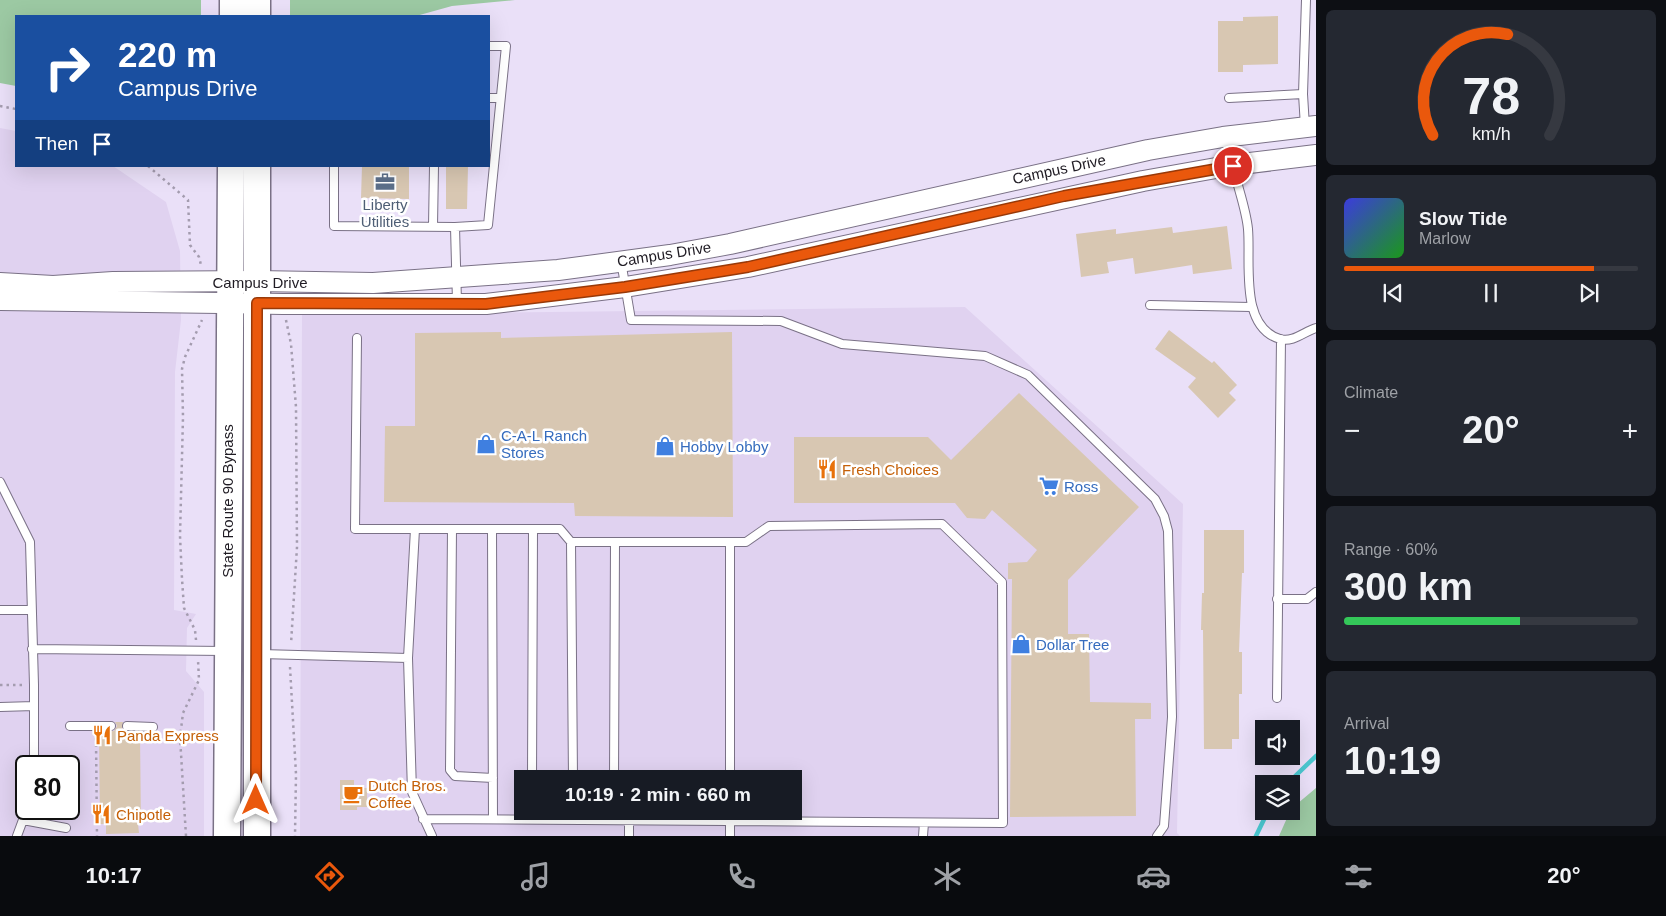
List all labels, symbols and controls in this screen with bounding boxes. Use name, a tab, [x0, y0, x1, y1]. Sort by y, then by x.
icon: right	[35, 35, 100, 100]
text: 220 m	[118, 35, 217, 74]
text: 78	[1462, 67, 1520, 125]
text: Campus Drive	[118, 76, 257, 101]
text: km/h	[1472, 124, 1510, 144]
icon: arrive	[88, 130, 116, 158]
text: Then	[35, 133, 78, 154]
pin	[1212, 145, 1254, 187]
street label: Campus Drive	[1011, 151, 1107, 187]
icon: arrive	[1219, 152, 1247, 180]
office icon: Liberty Utilities	[374, 171, 396, 193]
place label: Liberty Utilities	[361, 196, 409, 230]
text: Slow Tide	[1419, 208, 1507, 229]
text: Marlow	[1419, 230, 1471, 247]
street label: Campus Drive	[616, 238, 712, 270]
street label: Campus Drive	[212, 274, 308, 291]
icon: previous	[1379, 279, 1407, 307]
icon: pause	[1477, 279, 1505, 307]
icon: next	[1575, 279, 1603, 307]
text: Climate	[1344, 384, 1398, 401]
text: 20°	[1462, 409, 1520, 451]
text: −	[1344, 415, 1360, 446]
text: +	[1622, 415, 1638, 446]
street label: State Route 90 Bypass	[219, 424, 236, 578]
place label: C-A-L Ranch Stores	[501, 427, 587, 461]
shop icon: C-A-L Ranch Stores	[475, 433, 497, 455]
shop icon: Hobby Lobby	[654, 435, 676, 457]
place label: Hobby Lobby	[680, 438, 769, 455]
restaurant icon: Fresh Choices	[816, 458, 838, 480]
place label: Fresh Choices	[842, 461, 939, 478]
supermarket icon: Ross	[1038, 475, 1060, 497]
place label: Ross	[1064, 478, 1098, 495]
text: Range · 60%	[1344, 541, 1437, 558]
text: 300 km	[1344, 566, 1473, 608]
shop icon: Dollar Tree	[1010, 633, 1032, 655]
place label: Dollar Tree	[1036, 636, 1109, 653]
text: Arrival	[1344, 715, 1389, 732]
map controls	[1255, 720, 1300, 820]
button: sound	[1255, 720, 1300, 765]
restaurant icon: Panda Express	[91, 724, 113, 746]
place label: Panda Express	[117, 727, 219, 744]
text: 10:19	[1344, 740, 1441, 782]
speed limit sign: 80	[15, 755, 80, 820]
position arrow	[229, 773, 281, 825]
button: layers	[1255, 775, 1300, 820]
place label: Dutch Bros. Coffee	[368, 777, 446, 811]
cafe icon: Dutch Bros. Coffee	[342, 783, 364, 805]
text: 10:19 · 2 min · 660 m	[565, 784, 751, 805]
restaurant icon: Chipotle	[90, 803, 112, 825]
place label: Chipotle	[116, 806, 171, 823]
icon: directions	[312, 859, 347, 894]
icon: music	[518, 859, 553, 894]
icon: phone	[724, 859, 759, 894]
icon: climate	[930, 859, 965, 894]
icon: car	[1136, 859, 1171, 894]
icon: filters	[1341, 859, 1376, 894]
text: 10:17	[85, 863, 142, 888]
text: 20°	[1547, 863, 1581, 888]

